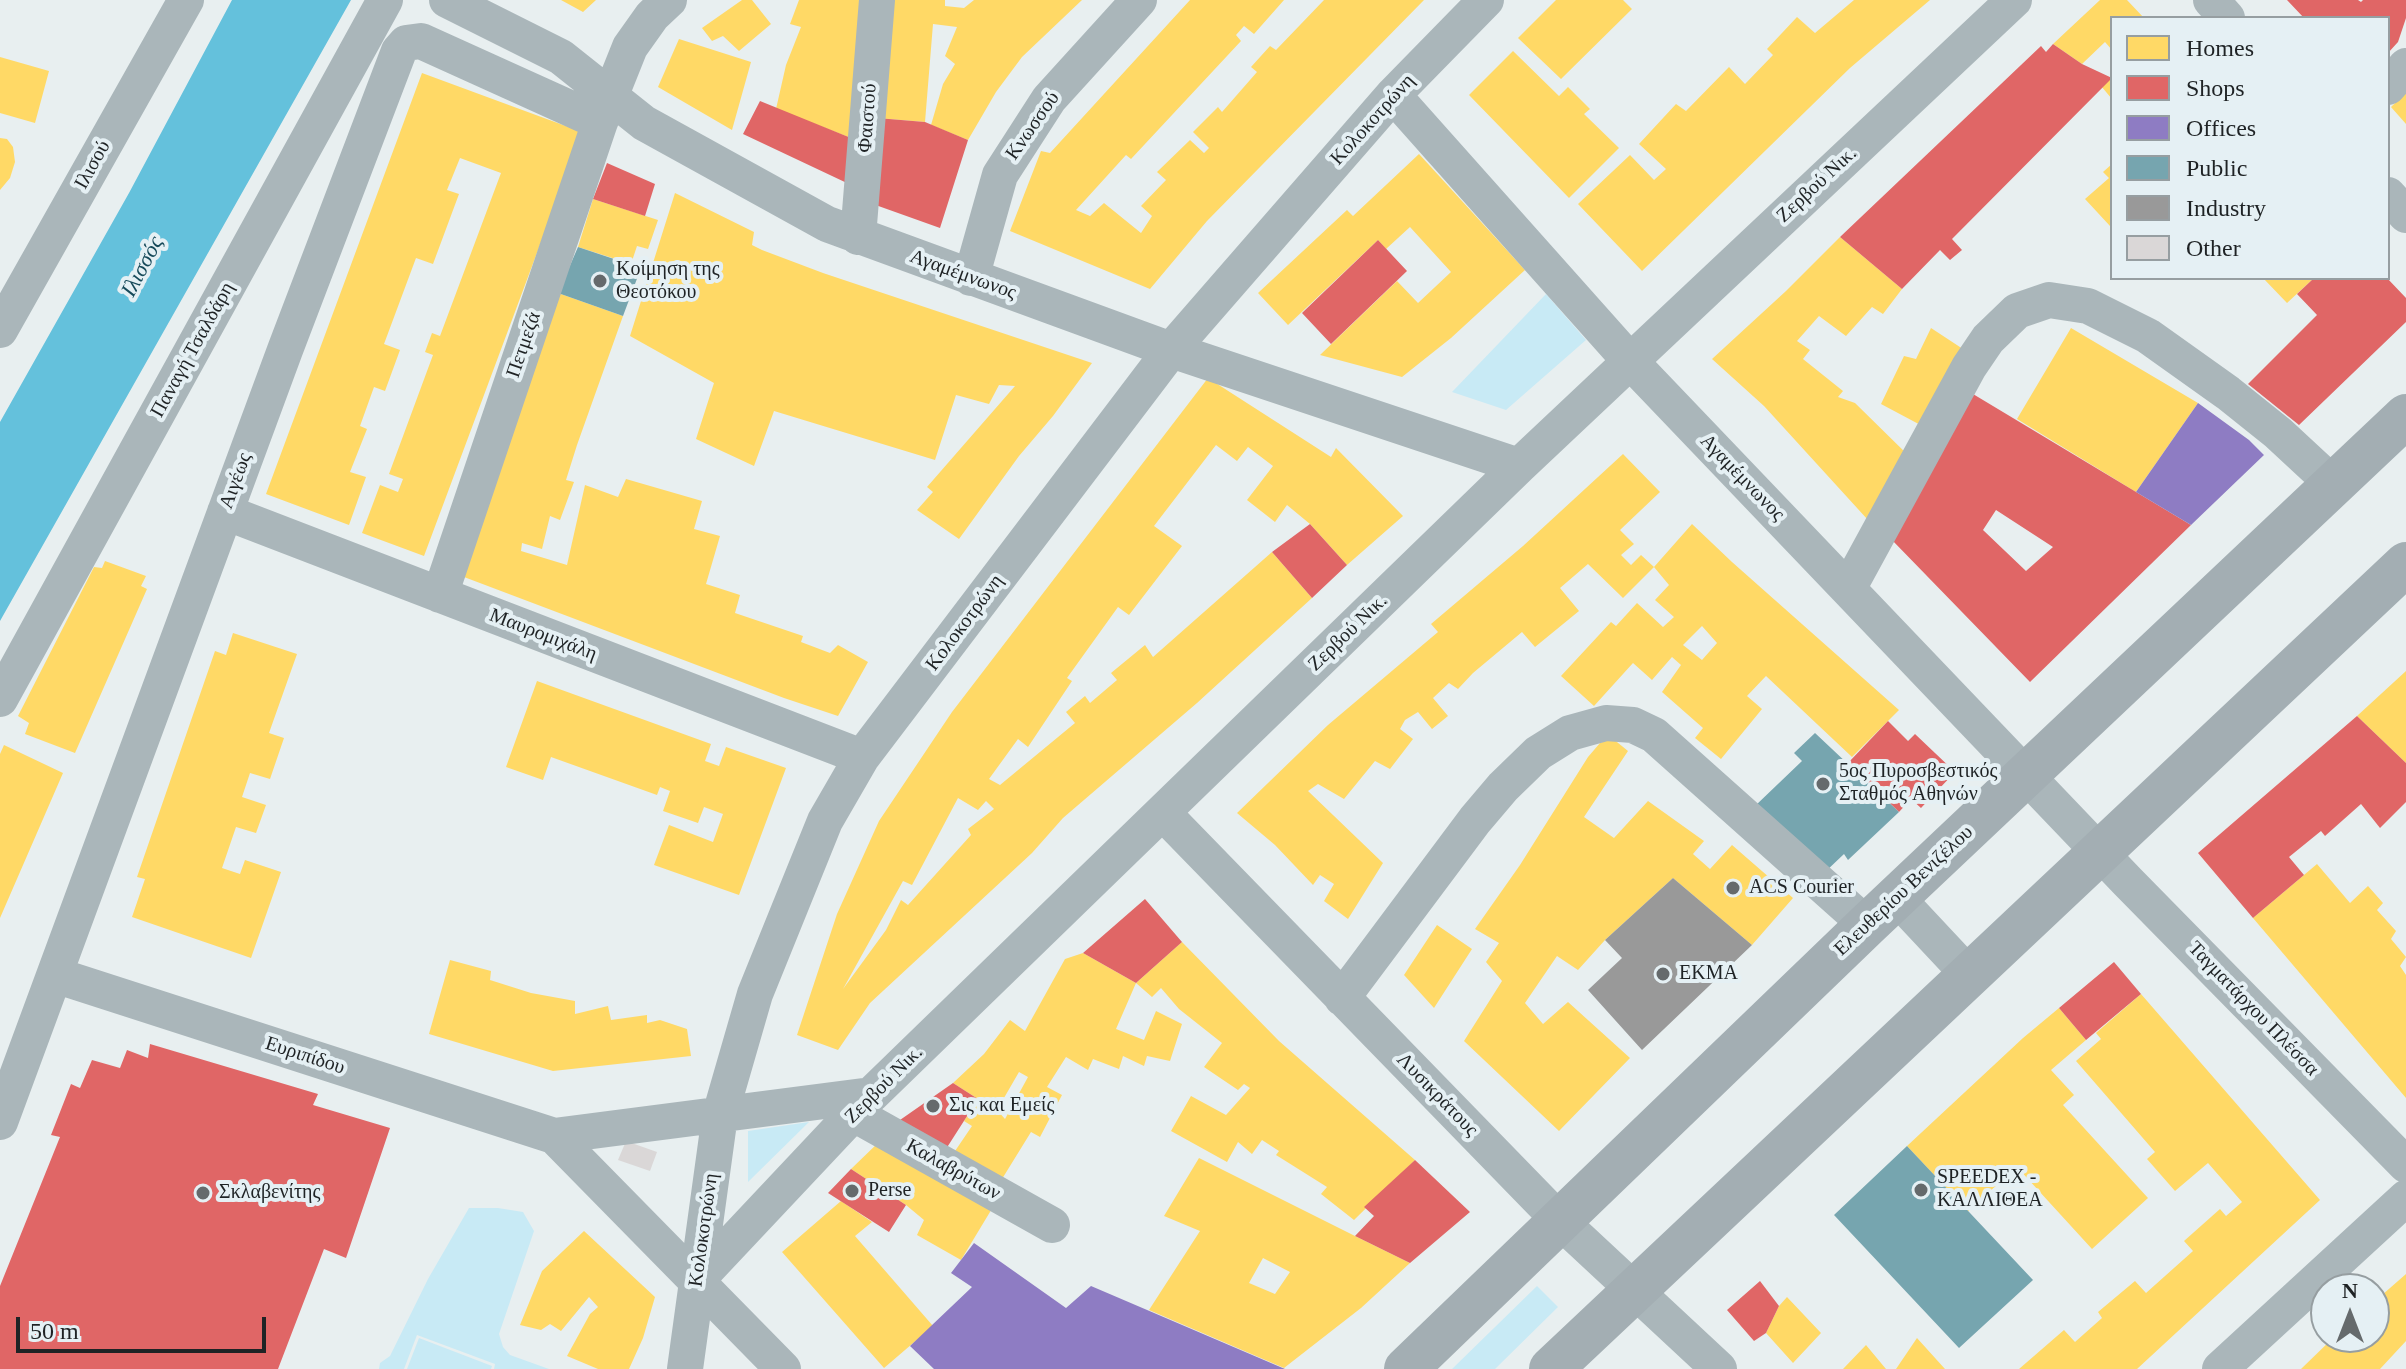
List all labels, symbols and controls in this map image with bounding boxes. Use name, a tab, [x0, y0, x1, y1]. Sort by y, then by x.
legend	[2110, 16, 2390, 280]
text: Homes	[2186, 35, 2254, 61]
street label: Κολοκοτρώνη	[1326, 69, 1420, 171]
text: Shops	[2186, 75, 2245, 101]
street label: Φαιστού	[854, 83, 882, 153]
street label: Κνωσσού	[1001, 87, 1065, 165]
text: Offices	[2186, 115, 2256, 141]
street label: Ιλισού	[70, 136, 116, 194]
street label: Ζερβού Νικ.	[1772, 142, 1862, 228]
text: Public	[2186, 155, 2247, 181]
text: Industry	[2186, 195, 2266, 221]
water label: Ιλισσός	[116, 232, 170, 302]
text: Other	[2186, 235, 2241, 261]
street label: Αγαμέμνωνος	[907, 245, 1019, 305]
place label: Κοίμηση της Θεοτόκου	[616, 258, 720, 305]
marker: Κοίμηση της Θεοτόκου	[591, 272, 609, 290]
street label: Παναγή Τσαλδάρη	[146, 278, 240, 422]
street label: Πετμεζά	[502, 309, 546, 381]
street label: Αγαμέμνωνος	[1695, 430, 1789, 526]
street label: Αιγέως	[215, 450, 257, 512]
street label: Κολοκοτρώνη	[921, 570, 1009, 676]
street label: Ζερβού Νικ.	[1303, 589, 1393, 677]
street label: Μαυρομιχάλη	[486, 604, 600, 666]
place label: 5ος Πυροσβεστικός Σταθμός Αθηνών	[1839, 760, 1997, 807]
marker: 5ος Πυροσβεστικός Σταθμός Αθηνών	[1814, 775, 1832, 793]
street label: Ελευθερίου Βενιζέλου	[1830, 821, 1978, 961]
place label: ACS Courier	[1749, 876, 1854, 900]
marker: ACS Courier	[1724, 879, 1742, 897]
street label: Ταγματάρχου Πλέσσα	[2183, 937, 2323, 1081]
place label: ΕΚΜΑ	[1679, 962, 1738, 986]
marker: ΕΚΜΑ	[1654, 965, 1672, 983]
street label: Ευριπίδου	[262, 1032, 348, 1080]
street label: Ζερβού Νικ.	[840, 1041, 928, 1129]
street label: Λυσικράτους	[1391, 1048, 1483, 1142]
place label: Σις και Εμείς	[949, 1094, 1054, 1118]
marker: Σις και Εμείς	[924, 1097, 942, 1115]
street label: Καλαβρύτων	[901, 1134, 1005, 1206]
place label: SPEEDEX - ΚΑΛΛΙΘΕΑ	[1937, 1166, 2043, 1213]
street label: Κολοκοτρώνη	[684, 1172, 724, 1288]
place label: Perse	[868, 1179, 911, 1203]
place label: Σκλαβενίτης	[219, 1181, 320, 1205]
marker: SPEEDEX - ΚΑΛΛΙΘΕΑ	[1912, 1181, 1930, 1199]
marker: Perse	[843, 1182, 861, 1200]
marker: Σκλαβενίτης	[194, 1184, 212, 1202]
north arrow	[2310, 1273, 2390, 1353]
text: N	[2342, 1278, 2358, 1303]
scale bar	[20, 1301, 270, 1351]
text: 50 m	[30, 1318, 79, 1344]

